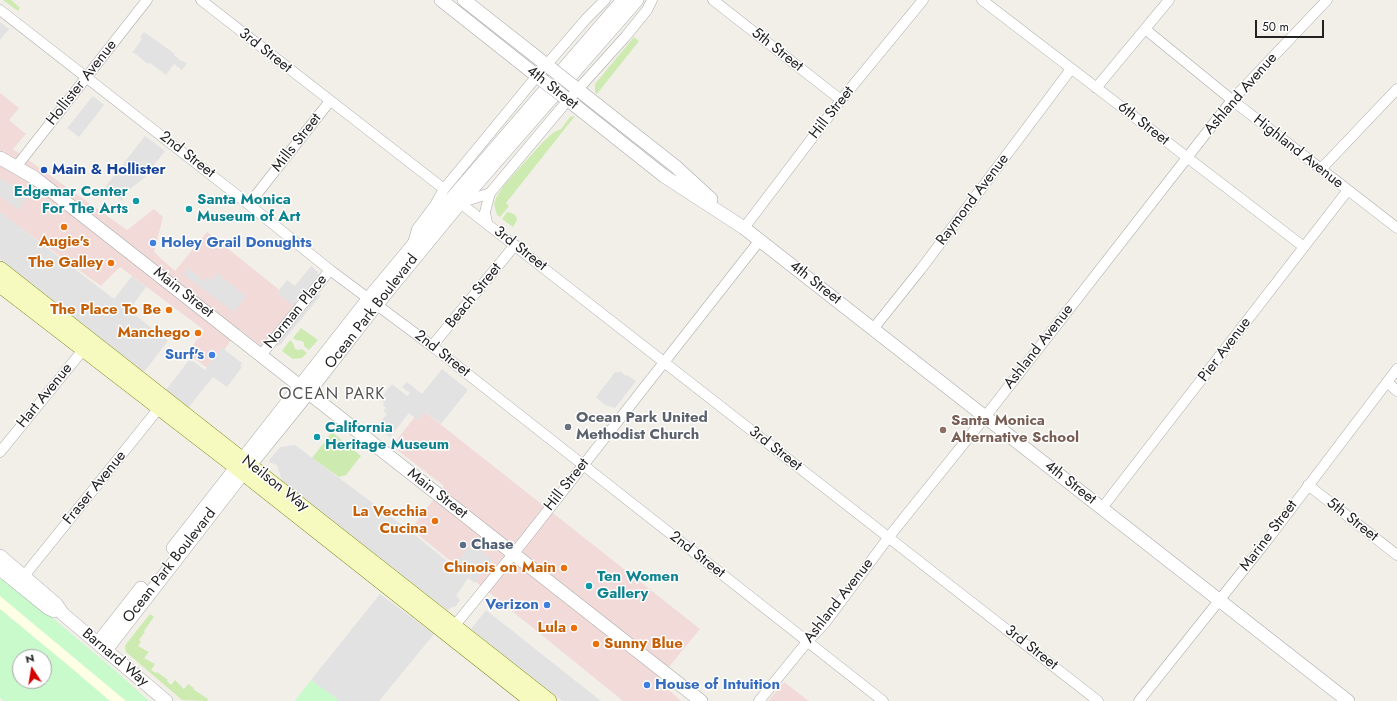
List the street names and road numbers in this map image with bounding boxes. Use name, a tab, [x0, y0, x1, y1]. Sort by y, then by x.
street label: 5th Street	[748, 24, 806, 76]
street label: 3rd Street	[235, 25, 295, 77]
street label: Hollister Avenue	[43, 37, 121, 129]
street label: Ashland Avenue	[1201, 50, 1281, 138]
street label: 4th Street	[523, 62, 581, 114]
street label: Hill Street	[806, 83, 858, 143]
street label: 6th Street	[1114, 98, 1172, 150]
street label: Mills Street	[269, 110, 325, 176]
street label: Highland Avenue	[1249, 111, 1347, 193]
street label: 2nd Street	[156, 128, 218, 182]
street label: Raymond Avenue	[933, 151, 1013, 249]
street label: 3rd Street	[490, 223, 550, 275]
street label: Ocean Park Boulevard	[322, 251, 422, 373]
street label: 4th Street	[786, 257, 844, 309]
street label: Beach Street	[442, 260, 506, 332]
street label: Main Street	[149, 264, 217, 322]
street label: Norman Place	[261, 271, 331, 353]
street label: Ashland Avenue	[1000, 301, 1078, 393]
street label: Pier Avenue	[1195, 314, 1255, 386]
street label: 2nd Street	[411, 327, 473, 381]
street label: Hart Avenue	[13, 360, 77, 432]
street label: 3rd Street	[745, 423, 805, 475]
street label: Fraser Avenue	[60, 447, 130, 529]
street label: Neilson Way	[238, 452, 312, 516]
street label: Hill Street	[541, 455, 593, 515]
street label: 4th Street	[1041, 457, 1099, 509]
street label: Main Street	[403, 465, 471, 523]
street label: 5th Street	[1323, 494, 1381, 546]
street label: Marine Street	[1236, 497, 1302, 575]
street label: Ocean Park Boulevard	[120, 505, 220, 627]
street label: 2nd Street	[666, 528, 728, 582]
street label: Ashland Avenue	[800, 555, 878, 647]
street label: 3rd Street	[1001, 622, 1061, 674]
street label: Barnard Way	[78, 625, 152, 691]

